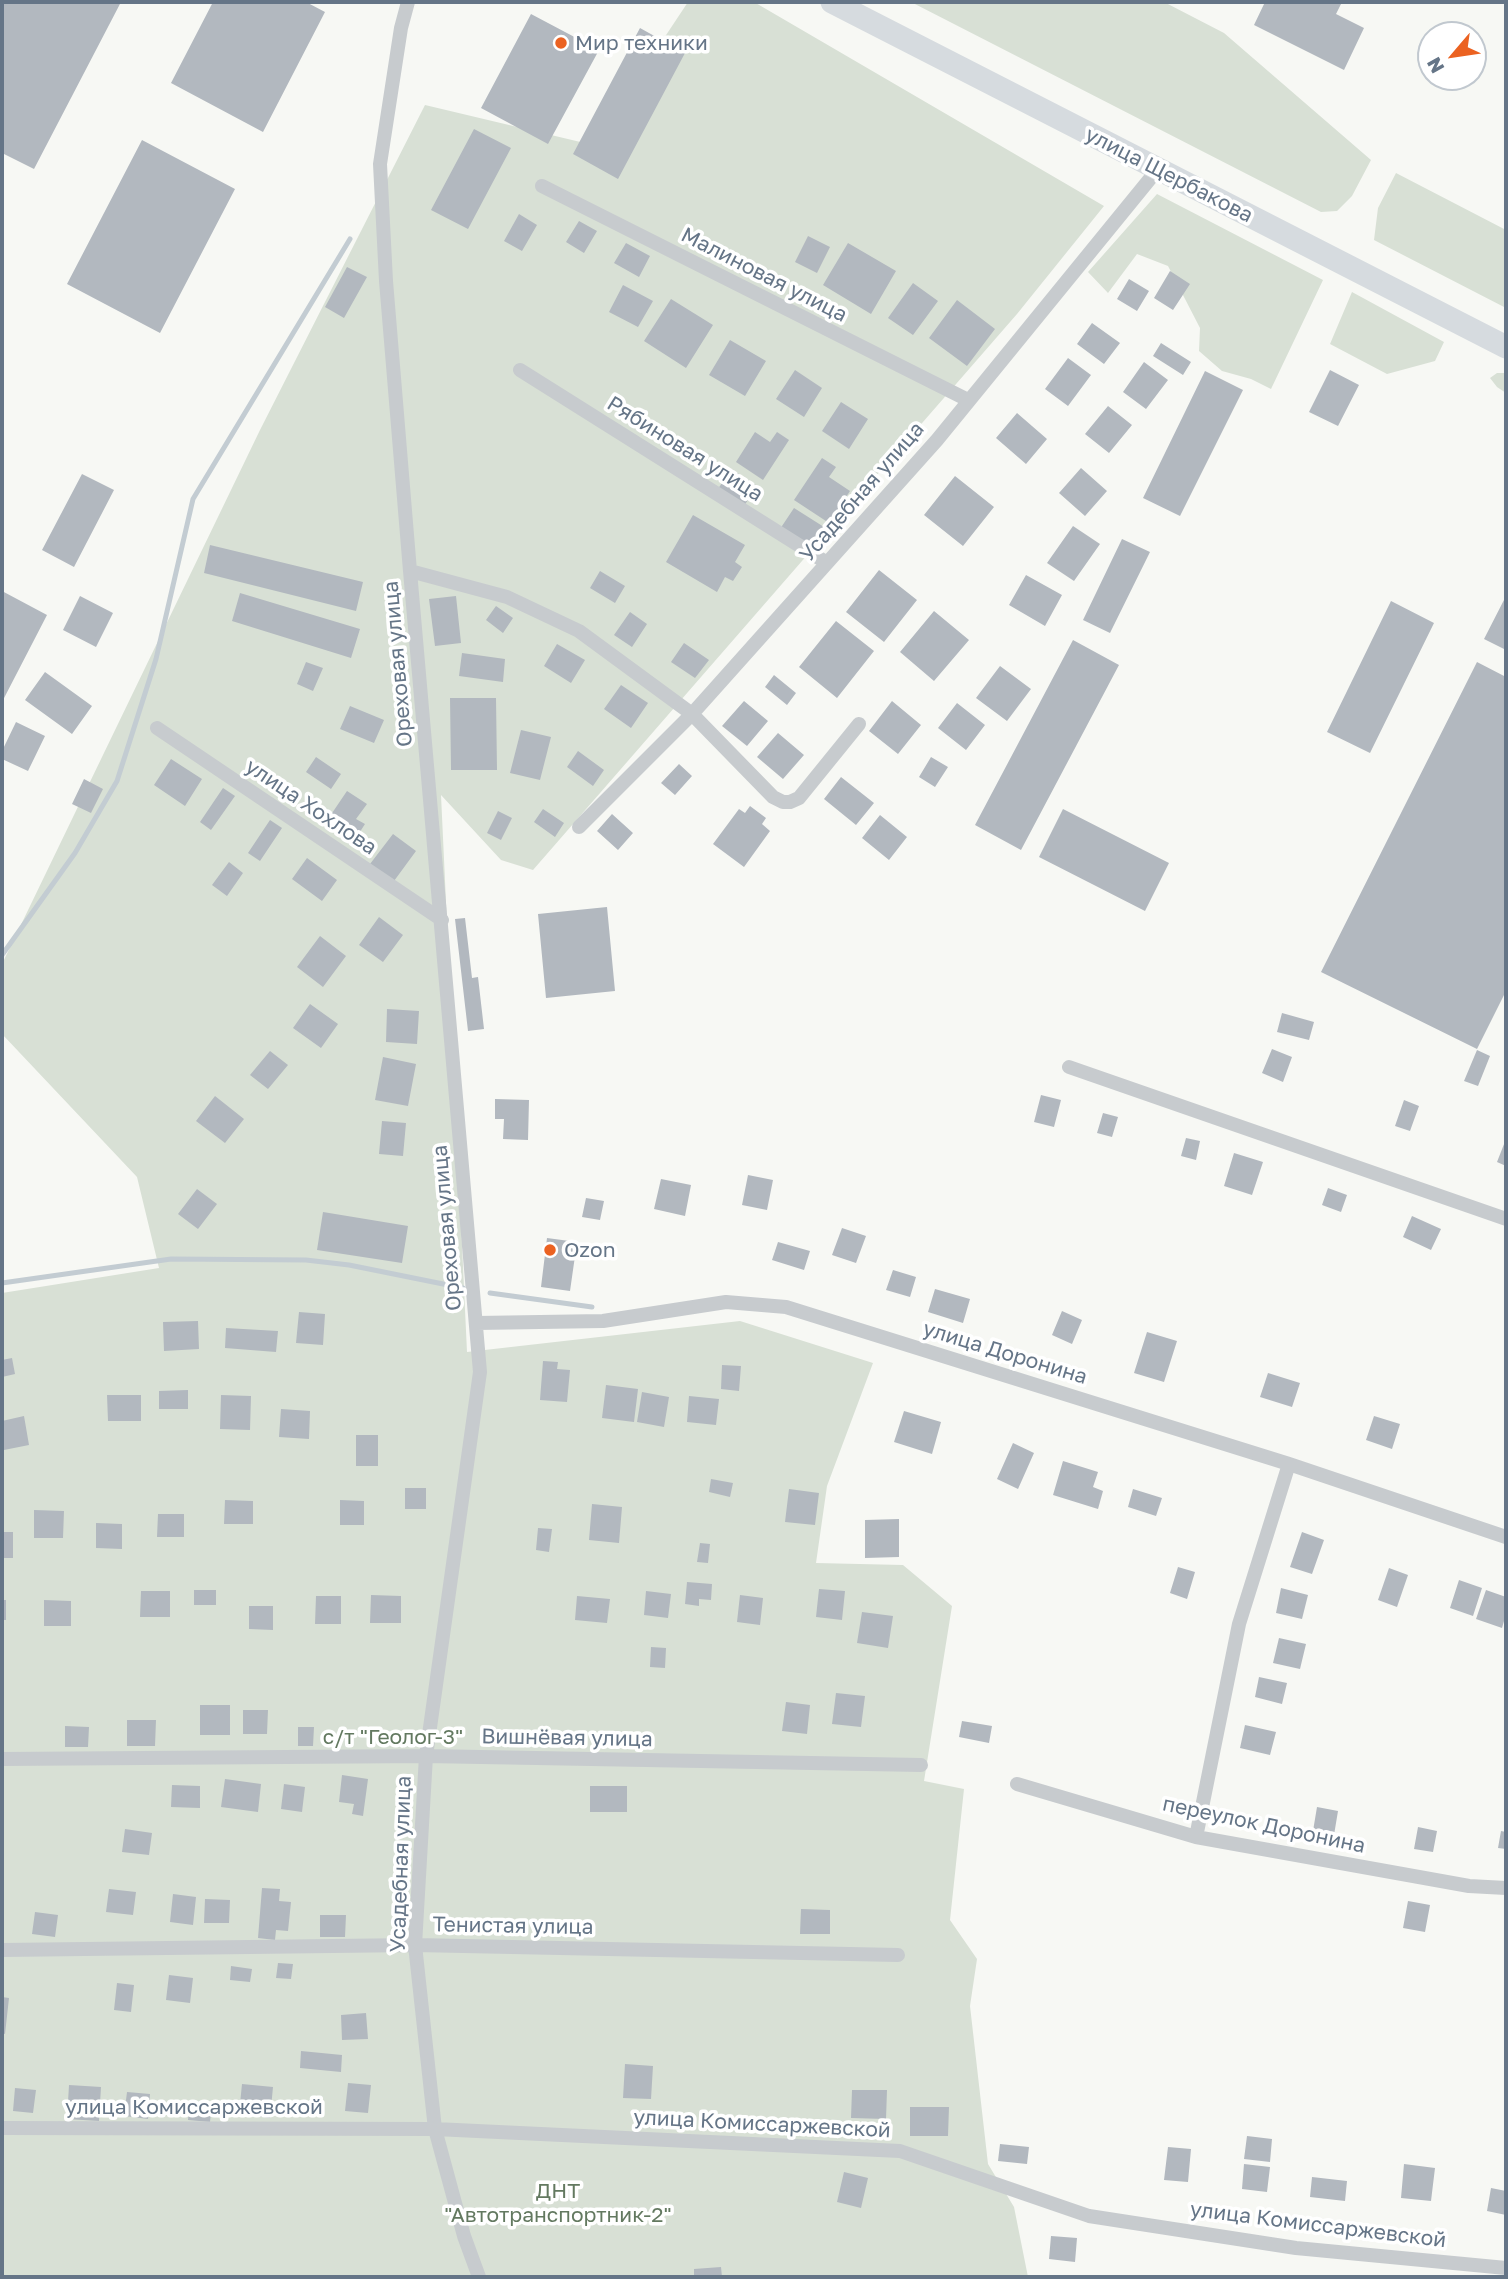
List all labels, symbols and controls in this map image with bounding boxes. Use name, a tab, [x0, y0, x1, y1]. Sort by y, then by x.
north arrow	[1417, 21, 1487, 91]
place label: Мир техники	[575, 30, 708, 56]
marker: Мир техники	[553, 35, 569, 51]
text: N	[1421, 54, 1449, 77]
street label: улица Щербакова	[1081, 122, 1257, 228]
street label: Малиновая улица	[677, 222, 851, 328]
street label: Рябиновая улица	[602, 391, 768, 507]
street label: Усадебная улица	[794, 417, 930, 567]
street label: Ореховая улица	[378, 580, 418, 748]
street label: улица Хохлова	[241, 754, 381, 860]
street label: Ореховая улица	[427, 1144, 467, 1312]
place label: Ozon	[564, 1237, 616, 1263]
marker: Ozon	[542, 1242, 558, 1258]
street label: улица Доронина	[920, 1316, 1090, 1390]
park label: с/т "Геолог-3"	[323, 1724, 463, 1750]
street label: Вишнёвая улица	[481, 1724, 653, 1752]
street label: Усадебная улица	[385, 1775, 417, 1953]
street label: переулок Доронина	[1160, 1791, 1368, 1859]
street label: Тенистая улица	[432, 1912, 594, 1940]
street label: улица Комиссаржевской	[65, 2094, 323, 2120]
street label: улица Комиссаржевской	[633, 2105, 891, 2143]
park label: ДНТ "Автотранспортник-2"	[444, 2178, 672, 2228]
street label: улица Комиссаржевской	[1189, 2197, 1447, 2253]

